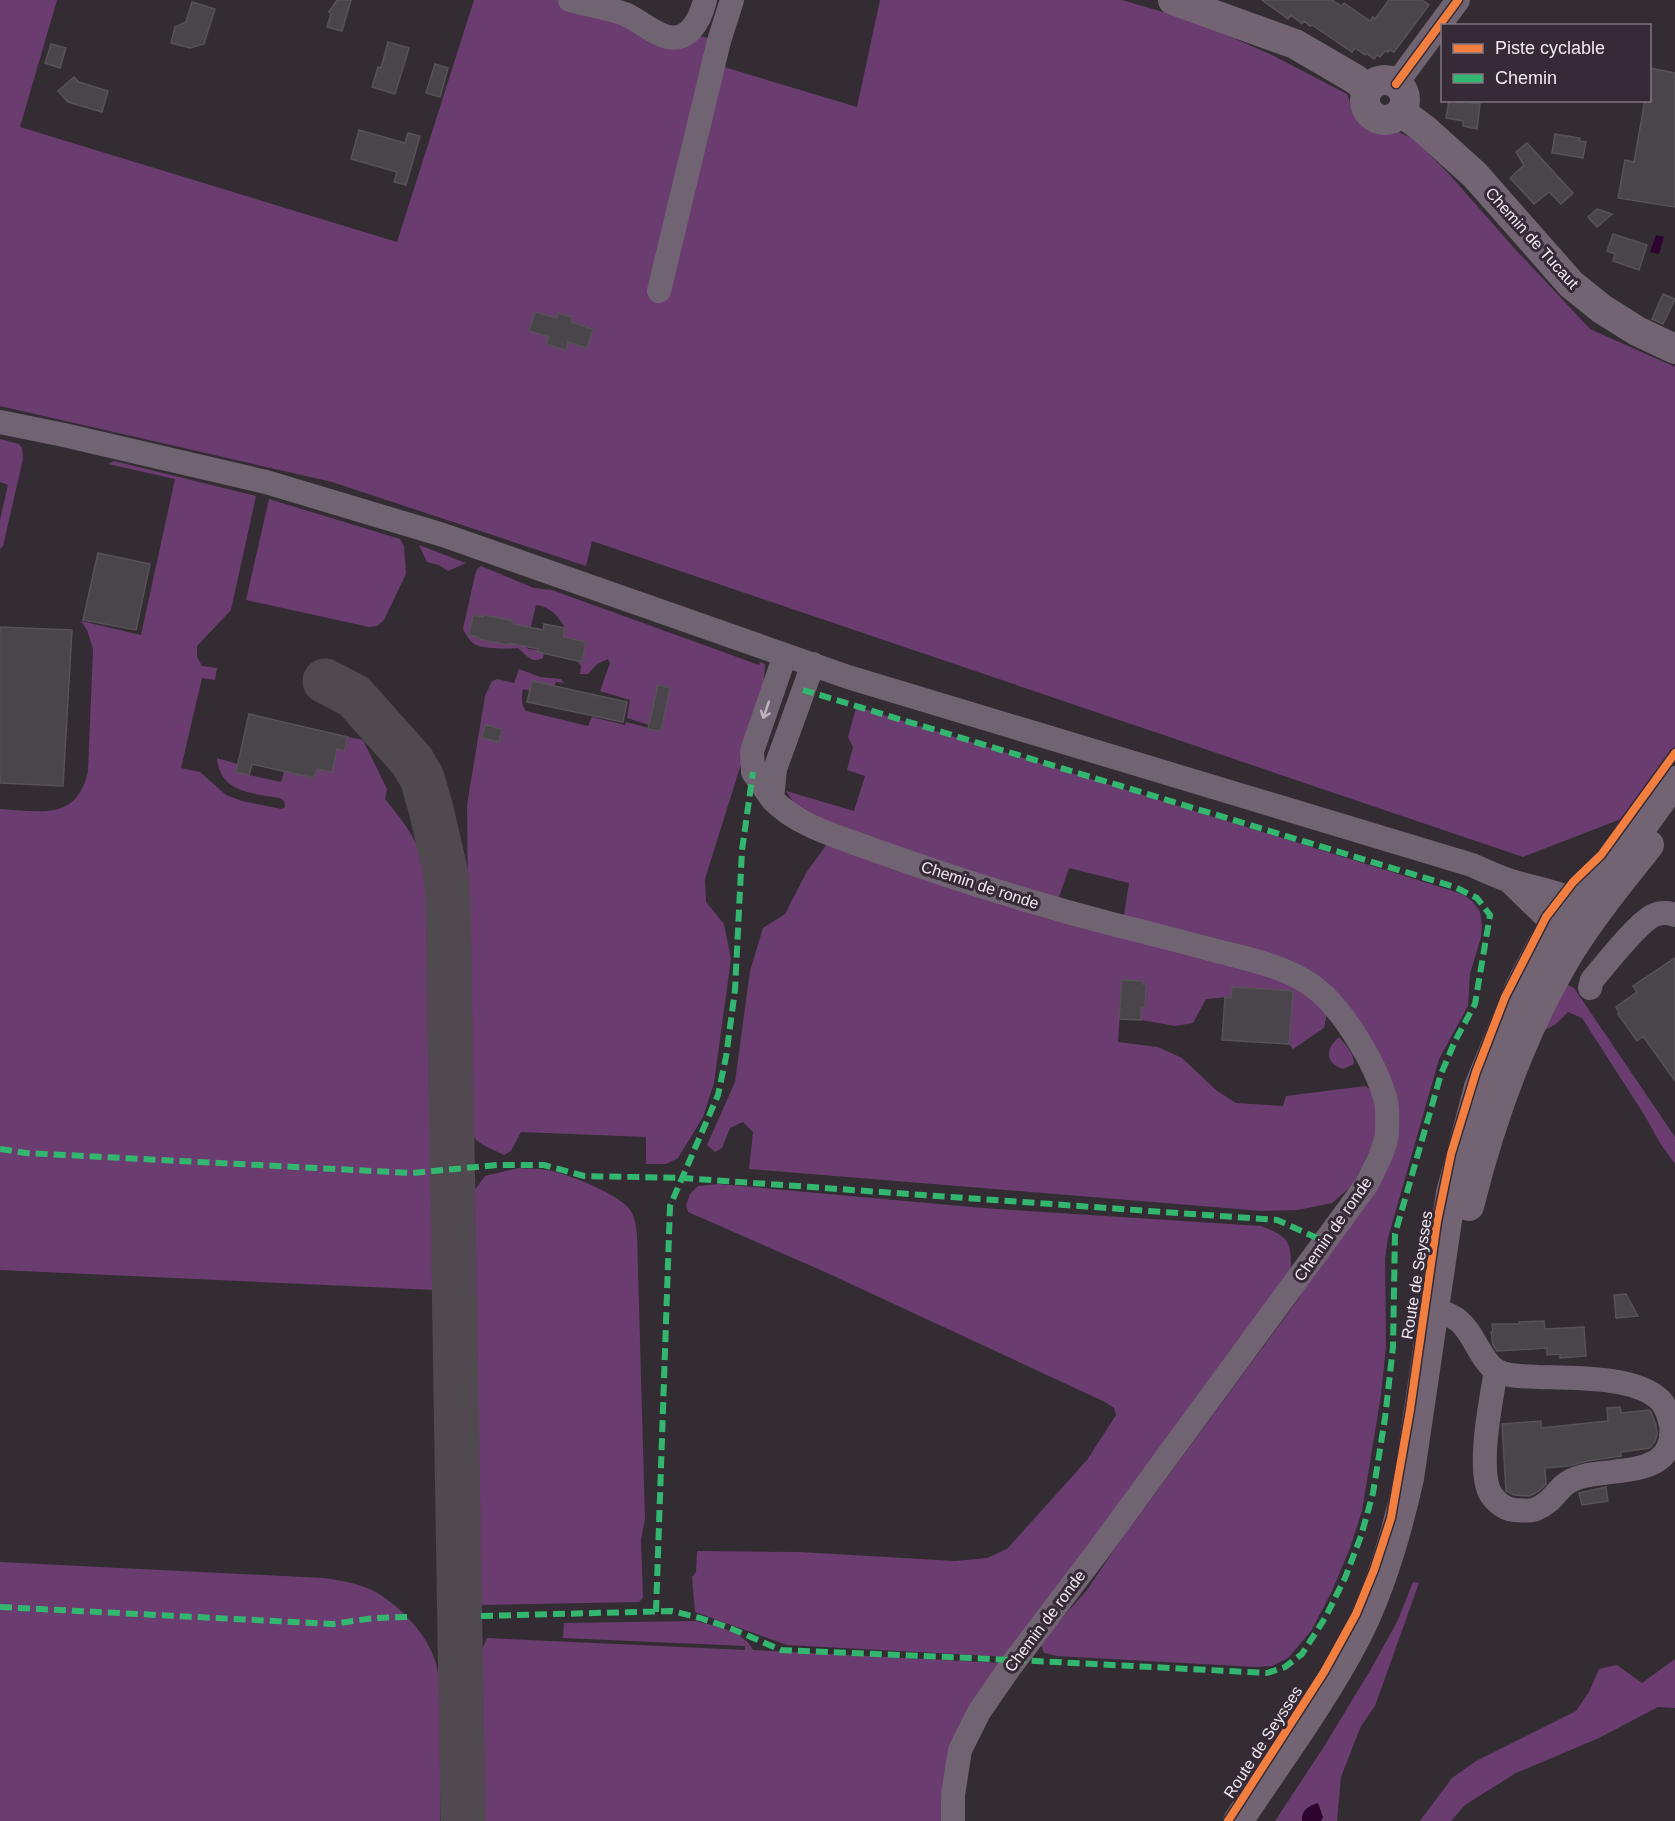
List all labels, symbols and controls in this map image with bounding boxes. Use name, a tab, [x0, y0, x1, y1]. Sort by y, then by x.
legend	[1441, 24, 1651, 102]
text: Piste cyclable	[1495, 38, 1605, 58]
text: Chemin	[1495, 68, 1557, 88]
street label: Chemin de Tucaut	[1482, 184, 1582, 292]
one-way arrow	[760, 700, 771, 719]
street label: Chemin de ronde	[919, 858, 1041, 912]
street label: Chemin de ronde	[1291, 1174, 1375, 1284]
street label: Route de Seysses	[1398, 1210, 1436, 1340]
street label: Chemin de ronde	[1001, 1567, 1089, 1675]
street label: Route de Seysses	[1221, 1683, 1305, 1801]

